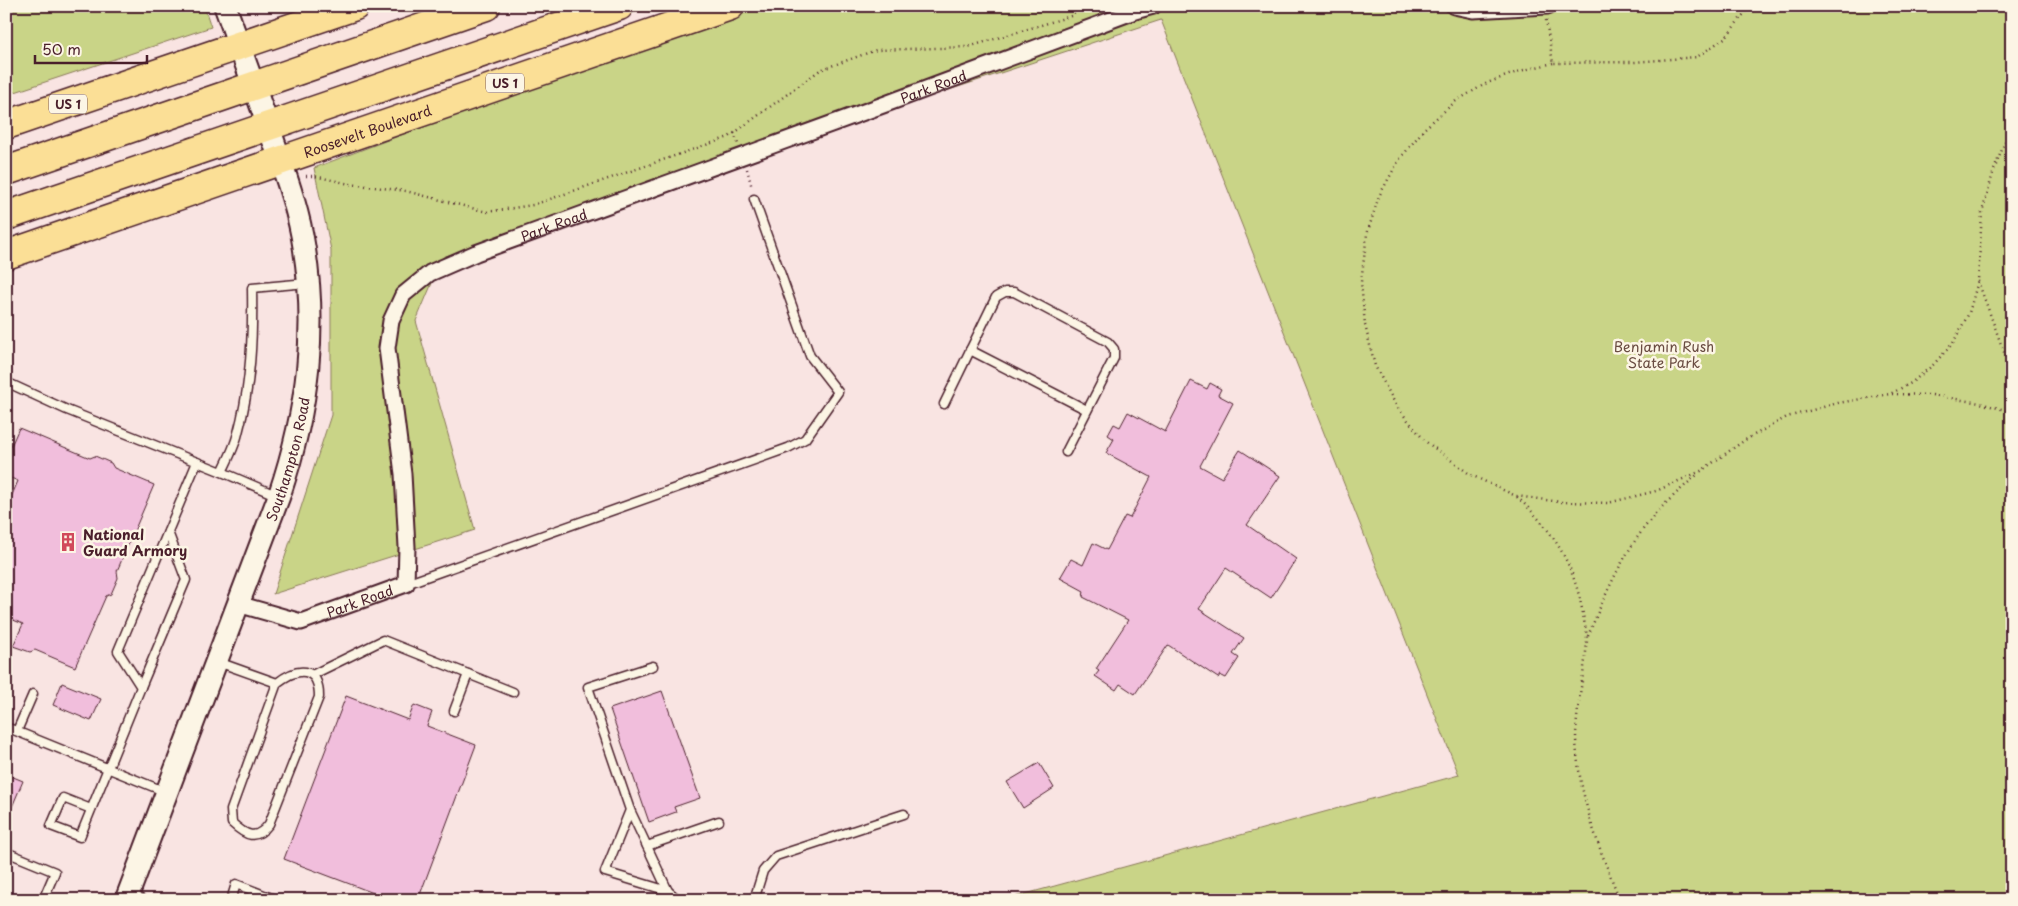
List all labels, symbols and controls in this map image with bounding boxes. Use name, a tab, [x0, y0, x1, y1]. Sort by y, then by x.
scale bar	[35, 32, 148, 64]
text: 50 m	[42, 37, 81, 60]
street label: Park Road	[897, 64, 970, 108]
road number: US 1	[486, 74, 524, 92]
road number: US 1	[49, 95, 87, 114]
street label: Roosevelt Boulevard	[300, 99, 434, 163]
street label: Park Road	[518, 203, 590, 246]
park label: Benjamin Rush State Park	[1614, 336, 1714, 373]
street label: Southampton Road	[260, 396, 314, 524]
place label: National Guard Armory	[83, 524, 187, 561]
building icon: National Guard Armory	[57, 531, 79, 553]
street label: Park Road	[324, 579, 396, 622]

